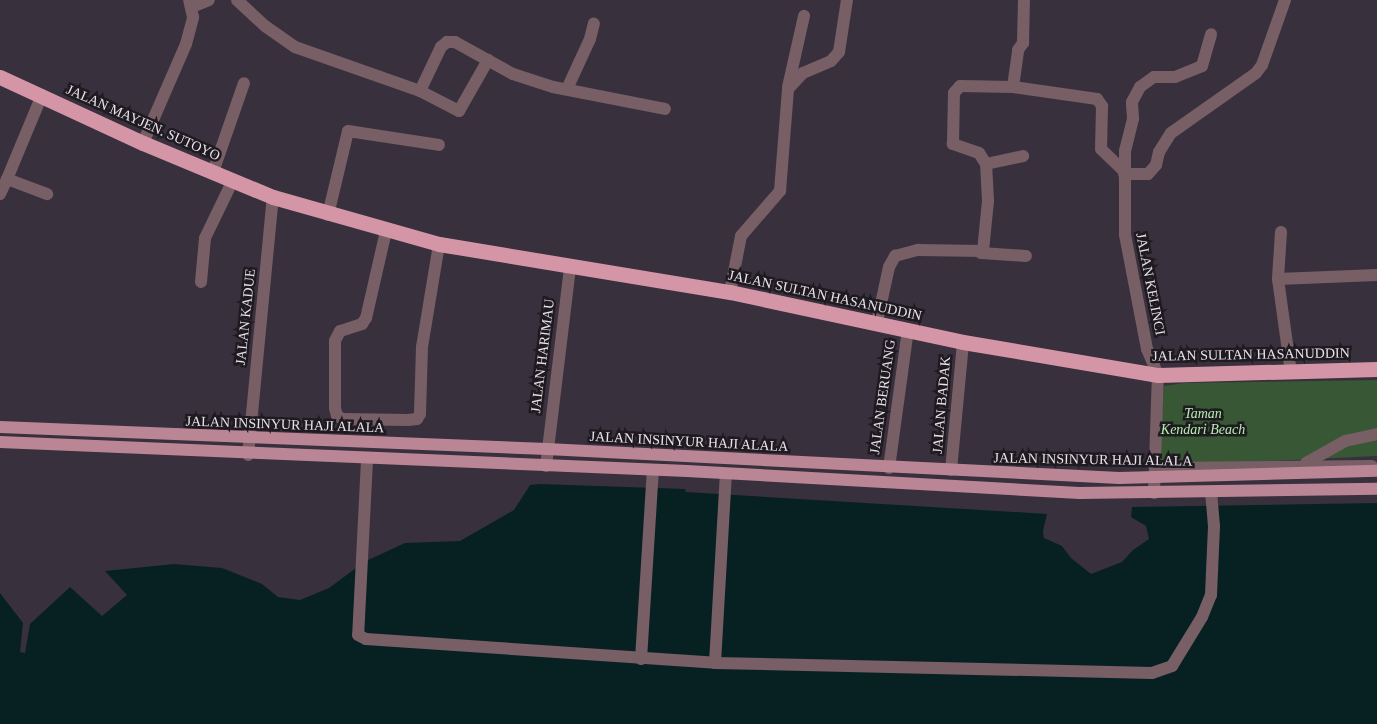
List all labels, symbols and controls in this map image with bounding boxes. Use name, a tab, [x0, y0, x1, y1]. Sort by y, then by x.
street label: JALAN MAYJEN. SUTOYO	[63, 81, 223, 165]
street label: JALAN KELINCI	[1132, 231, 1168, 337]
street label: JALAN SULTAN HASANUDDIN	[727, 267, 923, 325]
street label: JALAN KADUE	[233, 268, 259, 366]
street label: JALAN HARIMAU	[528, 298, 558, 414]
street label: JALAN BERUANG	[867, 339, 899, 455]
street label: JALAN SULTAN HASANUDDIN	[1152, 345, 1350, 365]
street label: JALAN BADAK	[929, 356, 955, 454]
park label: Taman Kendari Beach	[1161, 406, 1245, 438]
street label: JALAN INSINYUR HAJI ALALA	[185, 413, 385, 437]
street label: JALAN INSINYUR HAJI ALALA	[589, 428, 789, 456]
street label: JALAN INSINYUR HAJI ALALA	[993, 450, 1193, 470]

